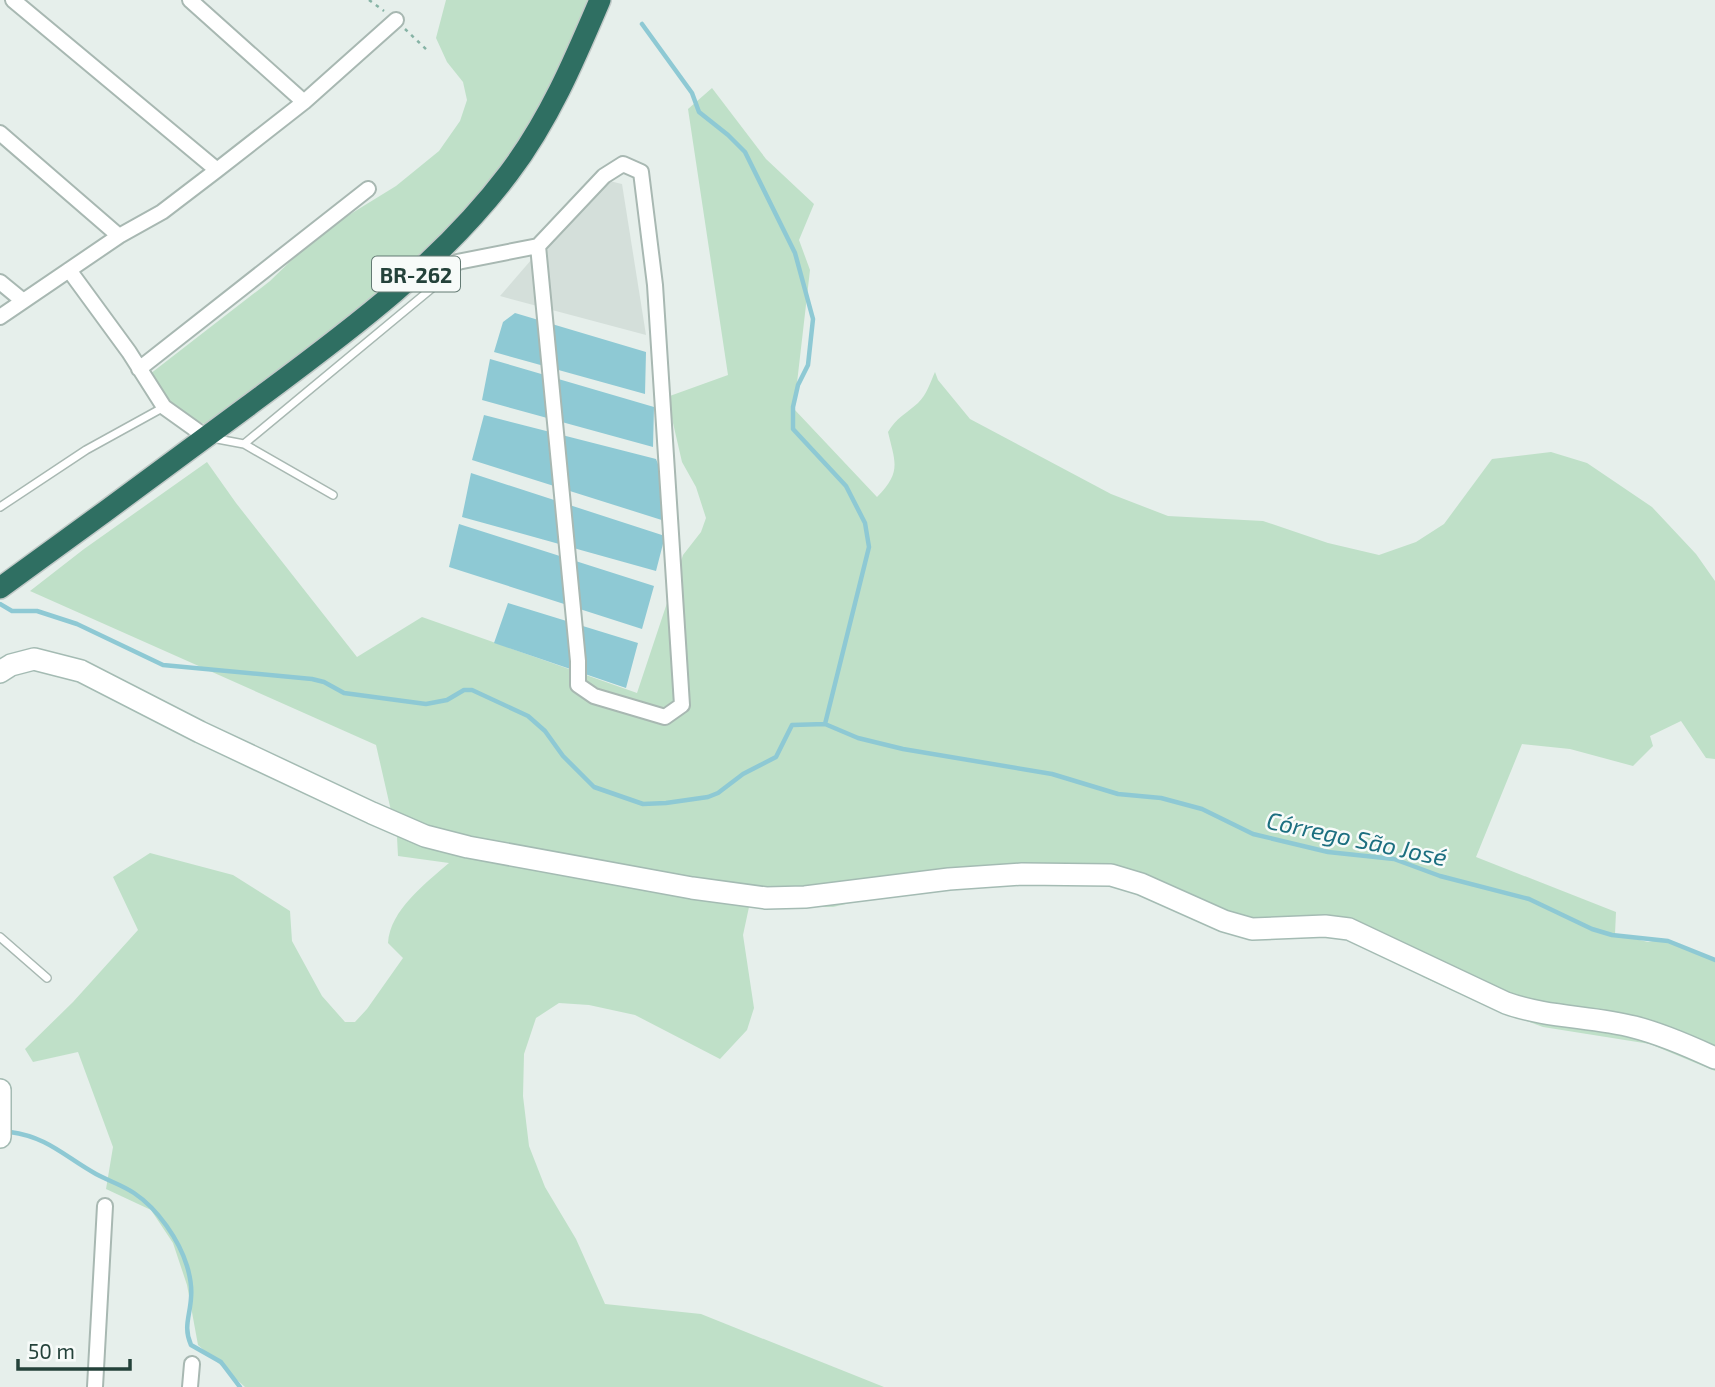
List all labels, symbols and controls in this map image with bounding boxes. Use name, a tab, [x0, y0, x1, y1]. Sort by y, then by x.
road number: BR-262	[372, 256, 460, 292]
water label: Córrego São José	[1264, 805, 1450, 871]
scale bar	[18, 1328, 130, 1372]
text: 50 m	[28, 1338, 75, 1363]

